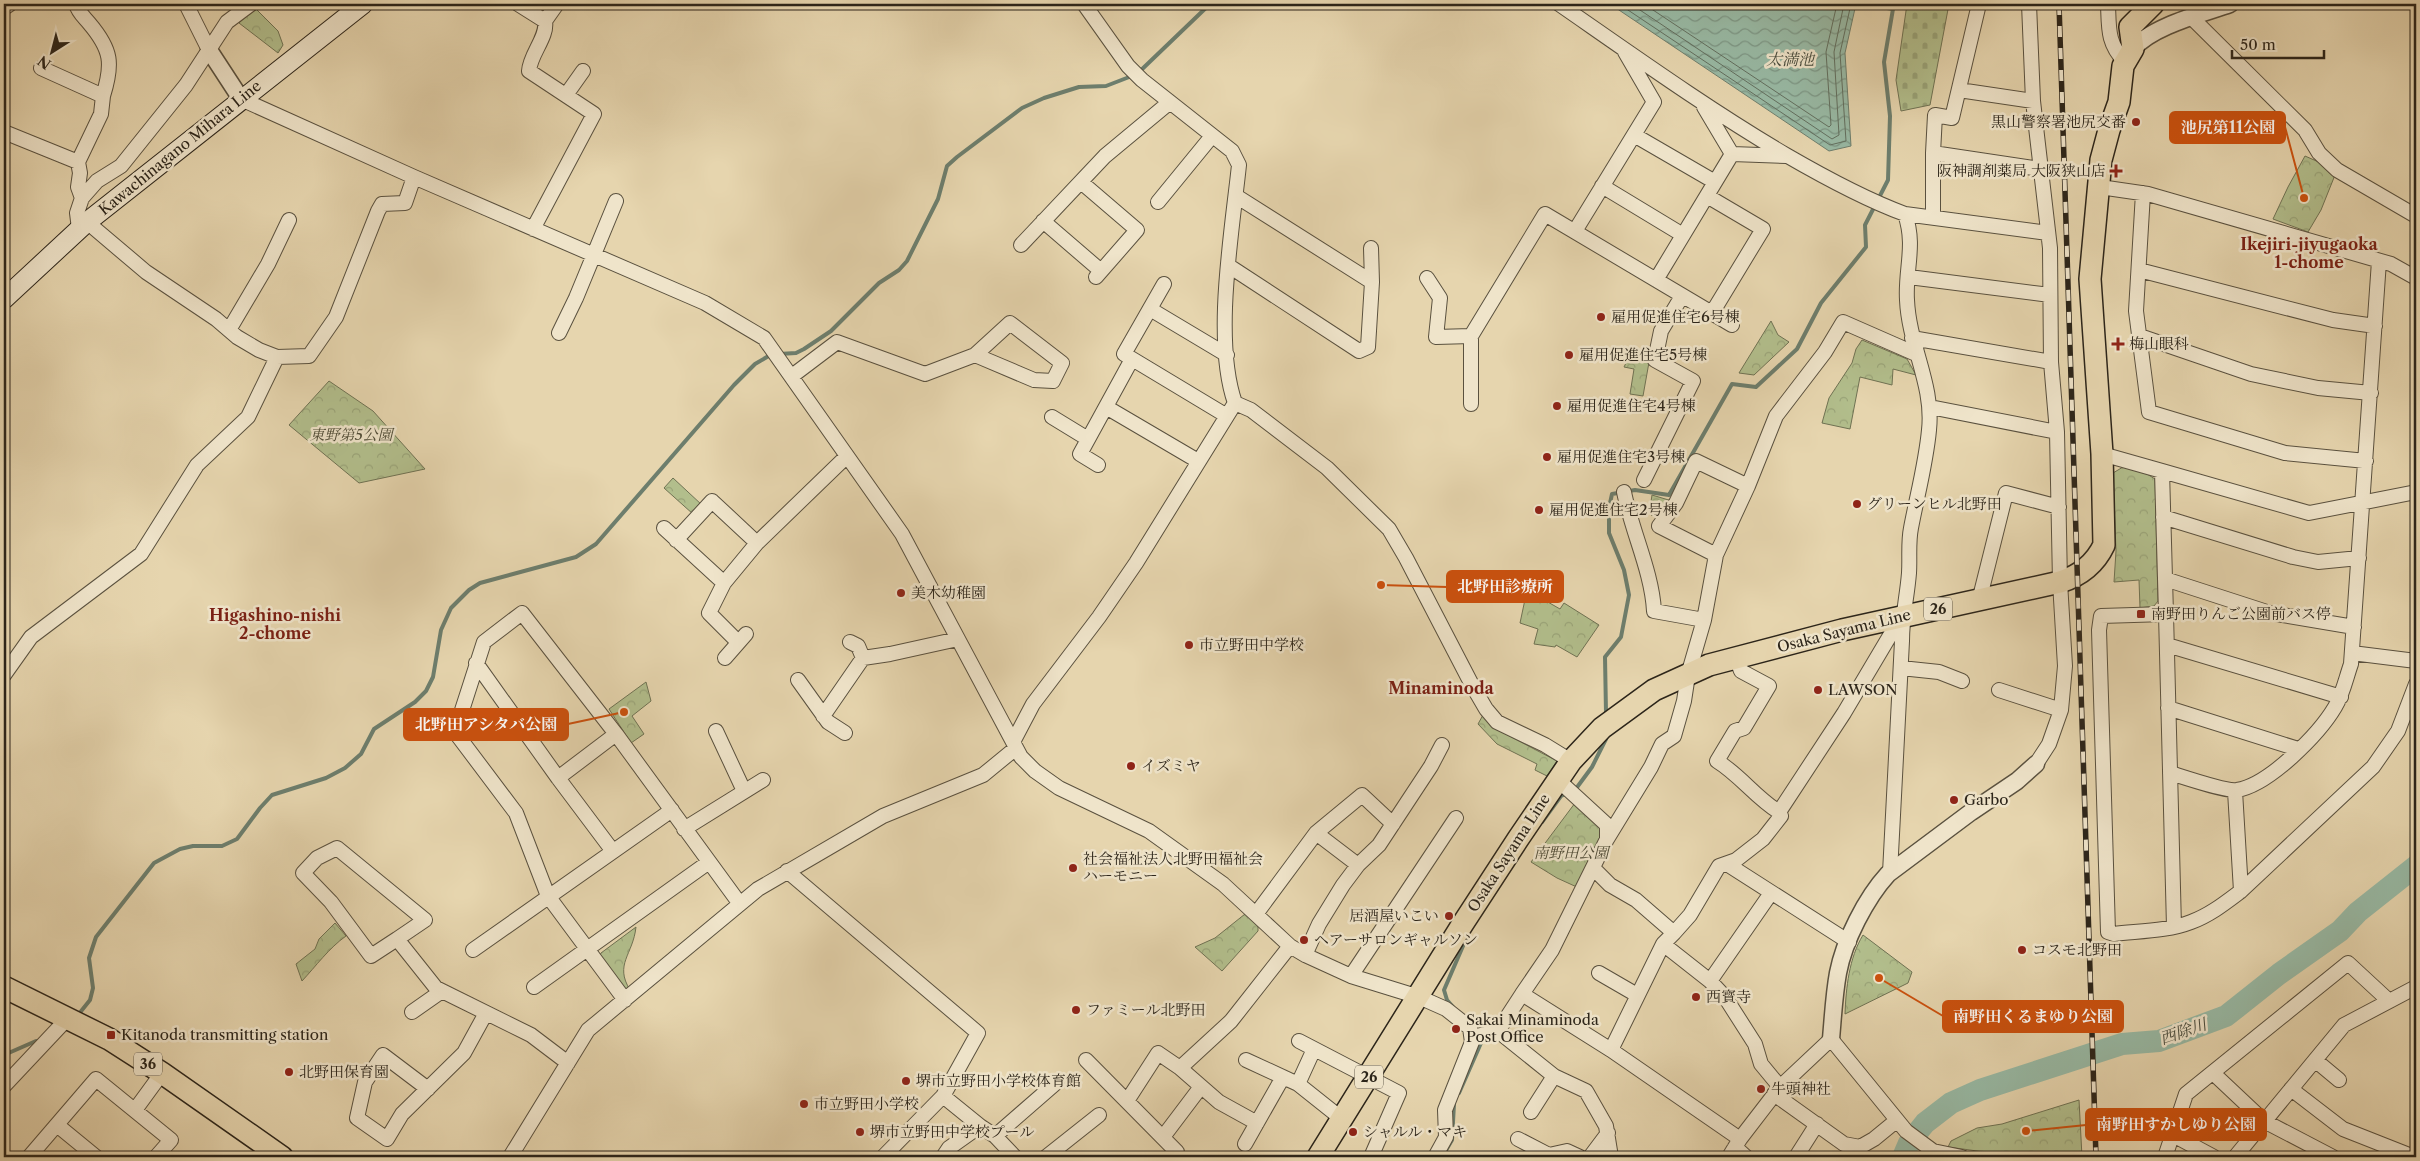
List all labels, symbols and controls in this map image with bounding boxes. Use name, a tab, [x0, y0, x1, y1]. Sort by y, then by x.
north arrow	[28, 28, 78, 78]
scale bar	[2232, 28, 2325, 60]
text: 50 m	[2240, 35, 2276, 54]
water label: 太満池	[1766, 49, 1816, 69]
text: N	[34, 52, 55, 73]
street label: Kawachinagano Mihara Line	[95, 76, 265, 219]
place label: 黒山警察署池尻交番	[1991, 112, 2126, 131]
callout: 池尻第11公園	[2170, 112, 2285, 143]
marker: 黒山警察署池尻交番	[2130, 116, 2142, 128]
text: 池尻第11公園	[2181, 117, 2275, 137]
place label: 阪神調剤薬局 大阪狭山店	[1937, 161, 2106, 180]
marker: 阪神調剤薬局 大阪狭山店	[2110, 165, 2122, 177]
district label: Ikejiri-jiyugaoka 1-chome	[2240, 234, 2378, 272]
place label: 雇用促進住宅6号棟	[1611, 307, 1740, 326]
marker: 雇用促進住宅6号棟	[1595, 311, 1607, 323]
place label: 梅山眼科	[2129, 334, 2189, 353]
marker: 梅山眼科	[2111, 337, 2125, 351]
place label: 雇用促進住宅5号棟	[1579, 345, 1707, 364]
marker: 雇用促進住宅5号棟	[1563, 349, 1575, 361]
place label: 雇用促進住宅4号棟	[1567, 396, 1696, 415]
marker: 雇用促進住宅4号棟	[1551, 400, 1563, 412]
park label: 東野第5公園	[309, 425, 396, 444]
place label: 雇用促進住宅3号棟	[1557, 447, 1685, 466]
marker: 雇用促進住宅3号棟	[1541, 451, 1553, 463]
place label: グリーンヒル北野田	[1867, 494, 2002, 513]
marker: グリーンヒル北野田	[1851, 498, 1863, 510]
place label: 雇用促進住宅2号棟	[1549, 500, 1678, 519]
marker: 雇用促進住宅2号棟	[1533, 504, 1545, 516]
callout: 北野田診療所	[1447, 571, 1563, 602]
text: 北野田診療所	[1457, 576, 1553, 596]
place label: 美木幼稚園	[911, 583, 986, 602]
marker: 美木幼稚園	[895, 587, 907, 599]
road number: 26	[1924, 598, 1952, 620]
place label: 南野田りんご公園前バス停	[2151, 604, 2331, 623]
district label: Higashino-nishi 2-chome	[209, 605, 341, 643]
street label: Osaka Sayama Line	[1775, 605, 1913, 656]
marker: 南野田りんご公園前バス停	[2135, 608, 2147, 620]
place label: 市立野田中学校	[1199, 635, 1304, 654]
marker: 市立野田中学校	[1183, 639, 1195, 651]
district label: Minaminoda	[1388, 678, 1495, 698]
place label: LAWSON	[1828, 680, 1898, 699]
marker: LAWSON	[1812, 684, 1824, 696]
callout: 北野田アシタバ公園	[404, 709, 568, 740]
text: 北野田アシタバ公園	[415, 714, 557, 734]
place label: イズミヤ	[1141, 756, 1201, 775]
marker: イズミヤ	[1125, 760, 1137, 772]
street label: Osaka Sayama Line	[1463, 790, 1554, 915]
place label: Garbo	[1964, 790, 2009, 809]
marker: Garbo	[1948, 794, 1960, 806]
park label: 南野田公園	[1533, 843, 1611, 862]
place label: 社会福祉法人北野田福祉会 ハーモニー	[1083, 849, 1263, 885]
marker: 社会福祉法人北野田福祉会 ハーモニー	[1067, 862, 1079, 874]
place label: 居酒屋いこい	[1349, 906, 1439, 925]
marker: 居酒屋いこい	[1443, 910, 1455, 922]
place label: ヘアーサロンギャルソン	[1314, 930, 1478, 949]
marker: ヘアーサロンギャルソン	[1298, 934, 1310, 946]
place label: コスモ北野田	[2032, 940, 2122, 959]
marker: コスモ北野田	[2016, 944, 2028, 956]
place label: 西寳寺	[1706, 987, 1751, 1006]
marker: 西寳寺	[1690, 991, 1702, 1003]
place label: ファミール北野田	[1086, 1000, 1205, 1019]
callout: 南野田くるまゆり公園	[1943, 1001, 2123, 1032]
marker: ファミール北野田	[1070, 1004, 1082, 1016]
text: 南野田くるまゆり公園	[1953, 1006, 2113, 1026]
place label: Sakai Minaminoda Post Office	[1466, 1010, 1599, 1046]
water label: 西除川	[2157, 1013, 2211, 1048]
marker: Sakai Minaminoda Post Office	[1450, 1023, 1462, 1035]
place label: Kitanoda transmitting station	[121, 1025, 329, 1044]
marker: Kitanoda transmitting station	[105, 1029, 117, 1041]
road number: 36	[134, 1052, 162, 1076]
place label: 北野田保育園	[299, 1062, 389, 1081]
marker: 北野田保育園	[283, 1066, 295, 1078]
road number: 26	[1355, 1066, 1383, 1088]
place label: 堺市立野田小学校体育館	[916, 1071, 1081, 1090]
marker: 堺市立野田小学校体育館	[900, 1075, 912, 1087]
place label: 牛頭神社	[1771, 1079, 1831, 1098]
marker: 牛頭神社	[1755, 1083, 1767, 1095]
place label: 市立野田小学校	[814, 1094, 919, 1113]
marker: 市立野田小学校	[798, 1098, 810, 1110]
callout: 南野田すかしゆり公園	[2086, 1109, 2266, 1140]
text: 南野田すかしゆり公園	[2096, 1114, 2256, 1134]
place label: 堺市立野田中学校プール	[870, 1122, 1034, 1141]
place label: シャルル・マキ	[1363, 1122, 1467, 1141]
marker: 堺市立野田中学校プール	[854, 1126, 866, 1138]
marker: シャルル・マキ	[1347, 1126, 1359, 1138]

